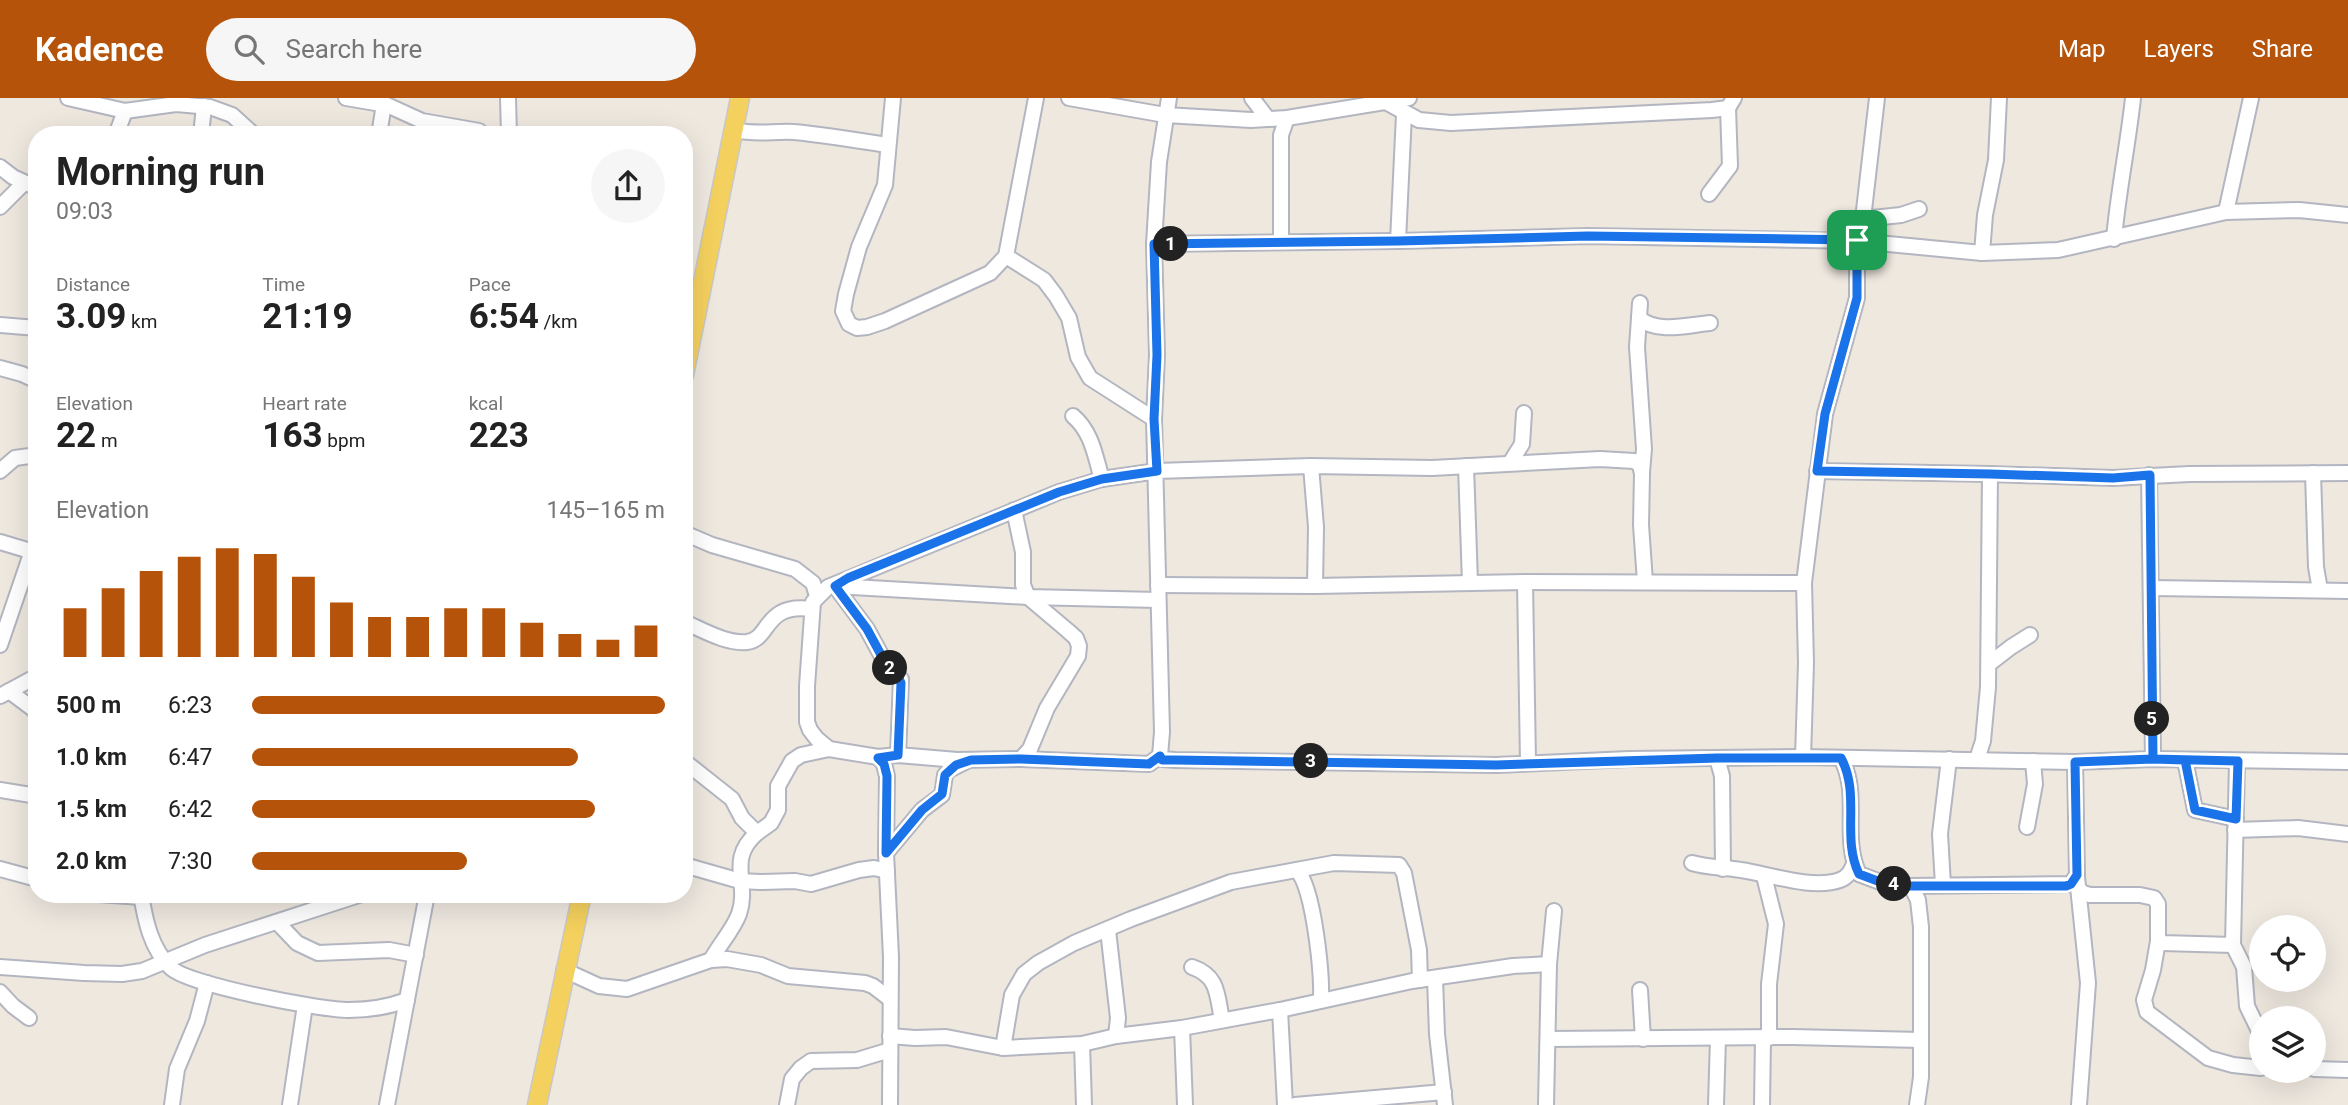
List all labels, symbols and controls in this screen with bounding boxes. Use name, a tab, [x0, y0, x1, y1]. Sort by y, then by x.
search box	[206, 18, 696, 81]
text: Kadence	[35, 30, 164, 69]
icon: search	[230, 30, 268, 68]
text: Search here	[286, 34, 422, 64]
text: Map	[2058, 35, 2106, 63]
text: Layers	[2144, 35, 2214, 63]
text: Share	[2252, 35, 2313, 63]
button: share	[591, 149, 665, 223]
text: Morning run	[56, 150, 265, 194]
text: 09:03	[56, 198, 113, 225]
pin	[1827, 210, 1887, 270]
icon: arrive	[1838, 221, 1876, 259]
pin: 1	[1154, 226, 1188, 262]
text: 1	[1165, 232, 1176, 255]
text: Distance	[56, 273, 130, 296]
text: Time	[262, 273, 305, 296]
text: Pace	[469, 273, 511, 296]
text: 3.09	[56, 296, 126, 337]
text: 21:19	[262, 296, 353, 337]
text: 6:54	[469, 296, 539, 337]
text: km	[126, 310, 157, 333]
text: /km	[539, 310, 578, 333]
text: Elevation	[56, 392, 133, 415]
text: Heart rate	[262, 392, 347, 415]
text: kcal	[469, 392, 503, 415]
text: 22	[56, 415, 96, 456]
text: 163	[262, 415, 323, 456]
text: 223	[469, 415, 529, 456]
text: m	[96, 429, 118, 452]
text: bpm	[323, 429, 365, 452]
text: Elevation	[56, 497, 149, 524]
text: 145–165 m	[546, 497, 665, 524]
pin: 2	[872, 650, 908, 686]
text: 2	[884, 656, 895, 679]
text: 500 m	[56, 692, 121, 719]
text: 6:23	[168, 692, 212, 719]
pin: 5	[2134, 702, 2170, 736]
text: 5	[2146, 707, 2157, 730]
text: 1.0 km	[56, 744, 127, 771]
text: 6:47	[168, 744, 212, 771]
pin: 3	[1294, 744, 1328, 778]
text: 3	[1305, 749, 1316, 772]
text: 1.5 km	[56, 796, 127, 823]
text: 6:42	[168, 796, 212, 823]
text: 2.0 km	[56, 848, 127, 875]
text: 7:30	[168, 848, 212, 875]
pin: 4	[1876, 866, 1912, 902]
text: 4	[1888, 872, 1899, 895]
map controls	[2249, 915, 2326, 1083]
button: locate	[2249, 915, 2326, 992]
button: layers	[2249, 1006, 2326, 1083]

